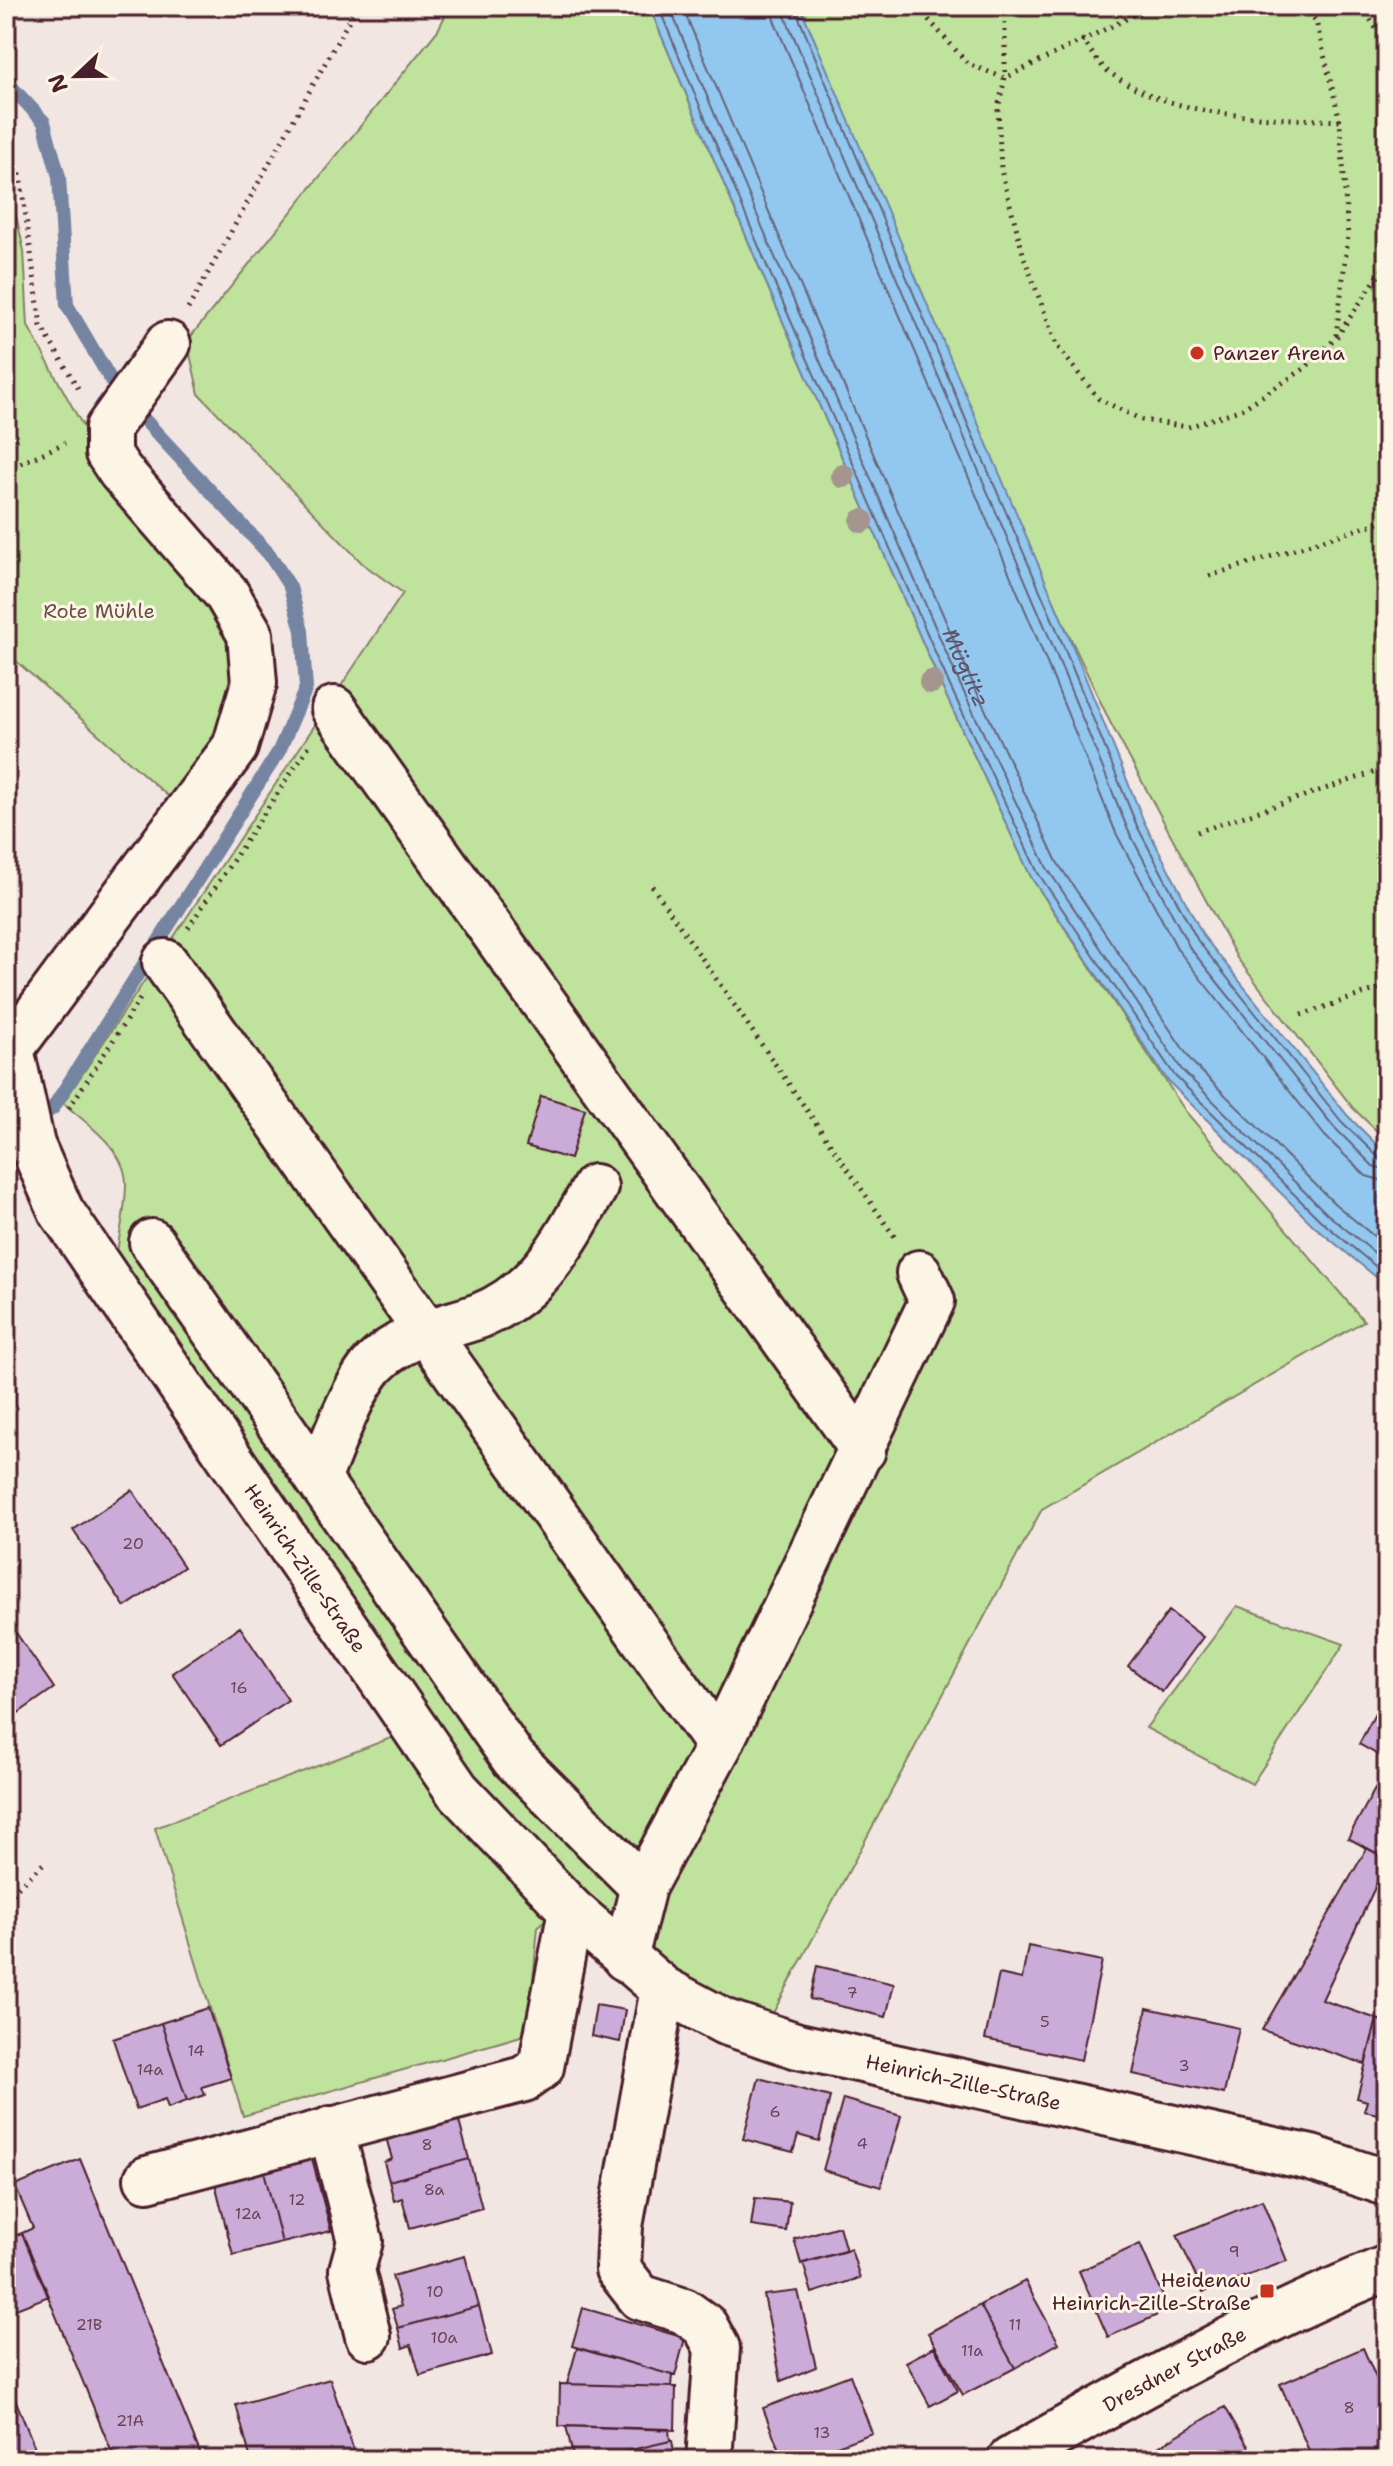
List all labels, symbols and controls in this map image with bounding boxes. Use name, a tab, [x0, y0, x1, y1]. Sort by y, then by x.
north arrow	[36, 36, 116, 116]
text: N	[41, 70, 75, 97]
place label: Panzer Arena	[1213, 340, 1346, 366]
marker: Panzer Arena	[1188, 344, 1206, 362]
park label: Rote Mühle	[43, 598, 155, 624]
water label: Müglitz	[936, 624, 996, 712]
street label: Heinrich-Zille-Straße	[238, 1479, 372, 1658]
house number: 20	[122, 1533, 144, 1554]
house number: 16	[230, 1677, 248, 1698]
house number: 7	[846, 1982, 858, 2003]
house number: 5	[1040, 2011, 1050, 2032]
house number: 14	[187, 2040, 205, 2061]
street label: Heinrich-Zille-Straße	[863, 2048, 1064, 2116]
house number: 3	[1178, 2055, 1190, 2076]
house number: 14a	[137, 2059, 163, 2080]
house number: 6	[769, 2101, 781, 2122]
house number: 4	[856, 2133, 868, 2154]
house number: 8	[421, 2134, 433, 2155]
house number: 8a	[424, 2179, 444, 2200]
house number: 12	[288, 2189, 306, 2210]
house number: 12a	[235, 2203, 261, 2224]
house number: 9	[1228, 2241, 1240, 2262]
place label: Heidenau Heinrich-Zille-Straße	[1052, 2267, 1251, 2316]
house number: 10	[426, 2281, 444, 2302]
marker: Heidenau Heinrich-Zille-Straße	[1258, 2282, 1276, 2300]
house number: 21B	[76, 2314, 102, 2335]
house number: 11	[1009, 2314, 1021, 2335]
street label: Dresdner Straße	[1098, 2321, 1251, 2418]
house number: 10a	[431, 2327, 458, 2348]
house number: 11a	[961, 2340, 983, 2361]
house number: 8	[1343, 2397, 1355, 2418]
house number: 21A	[116, 2410, 144, 2431]
house number: 13	[813, 2422, 831, 2443]

